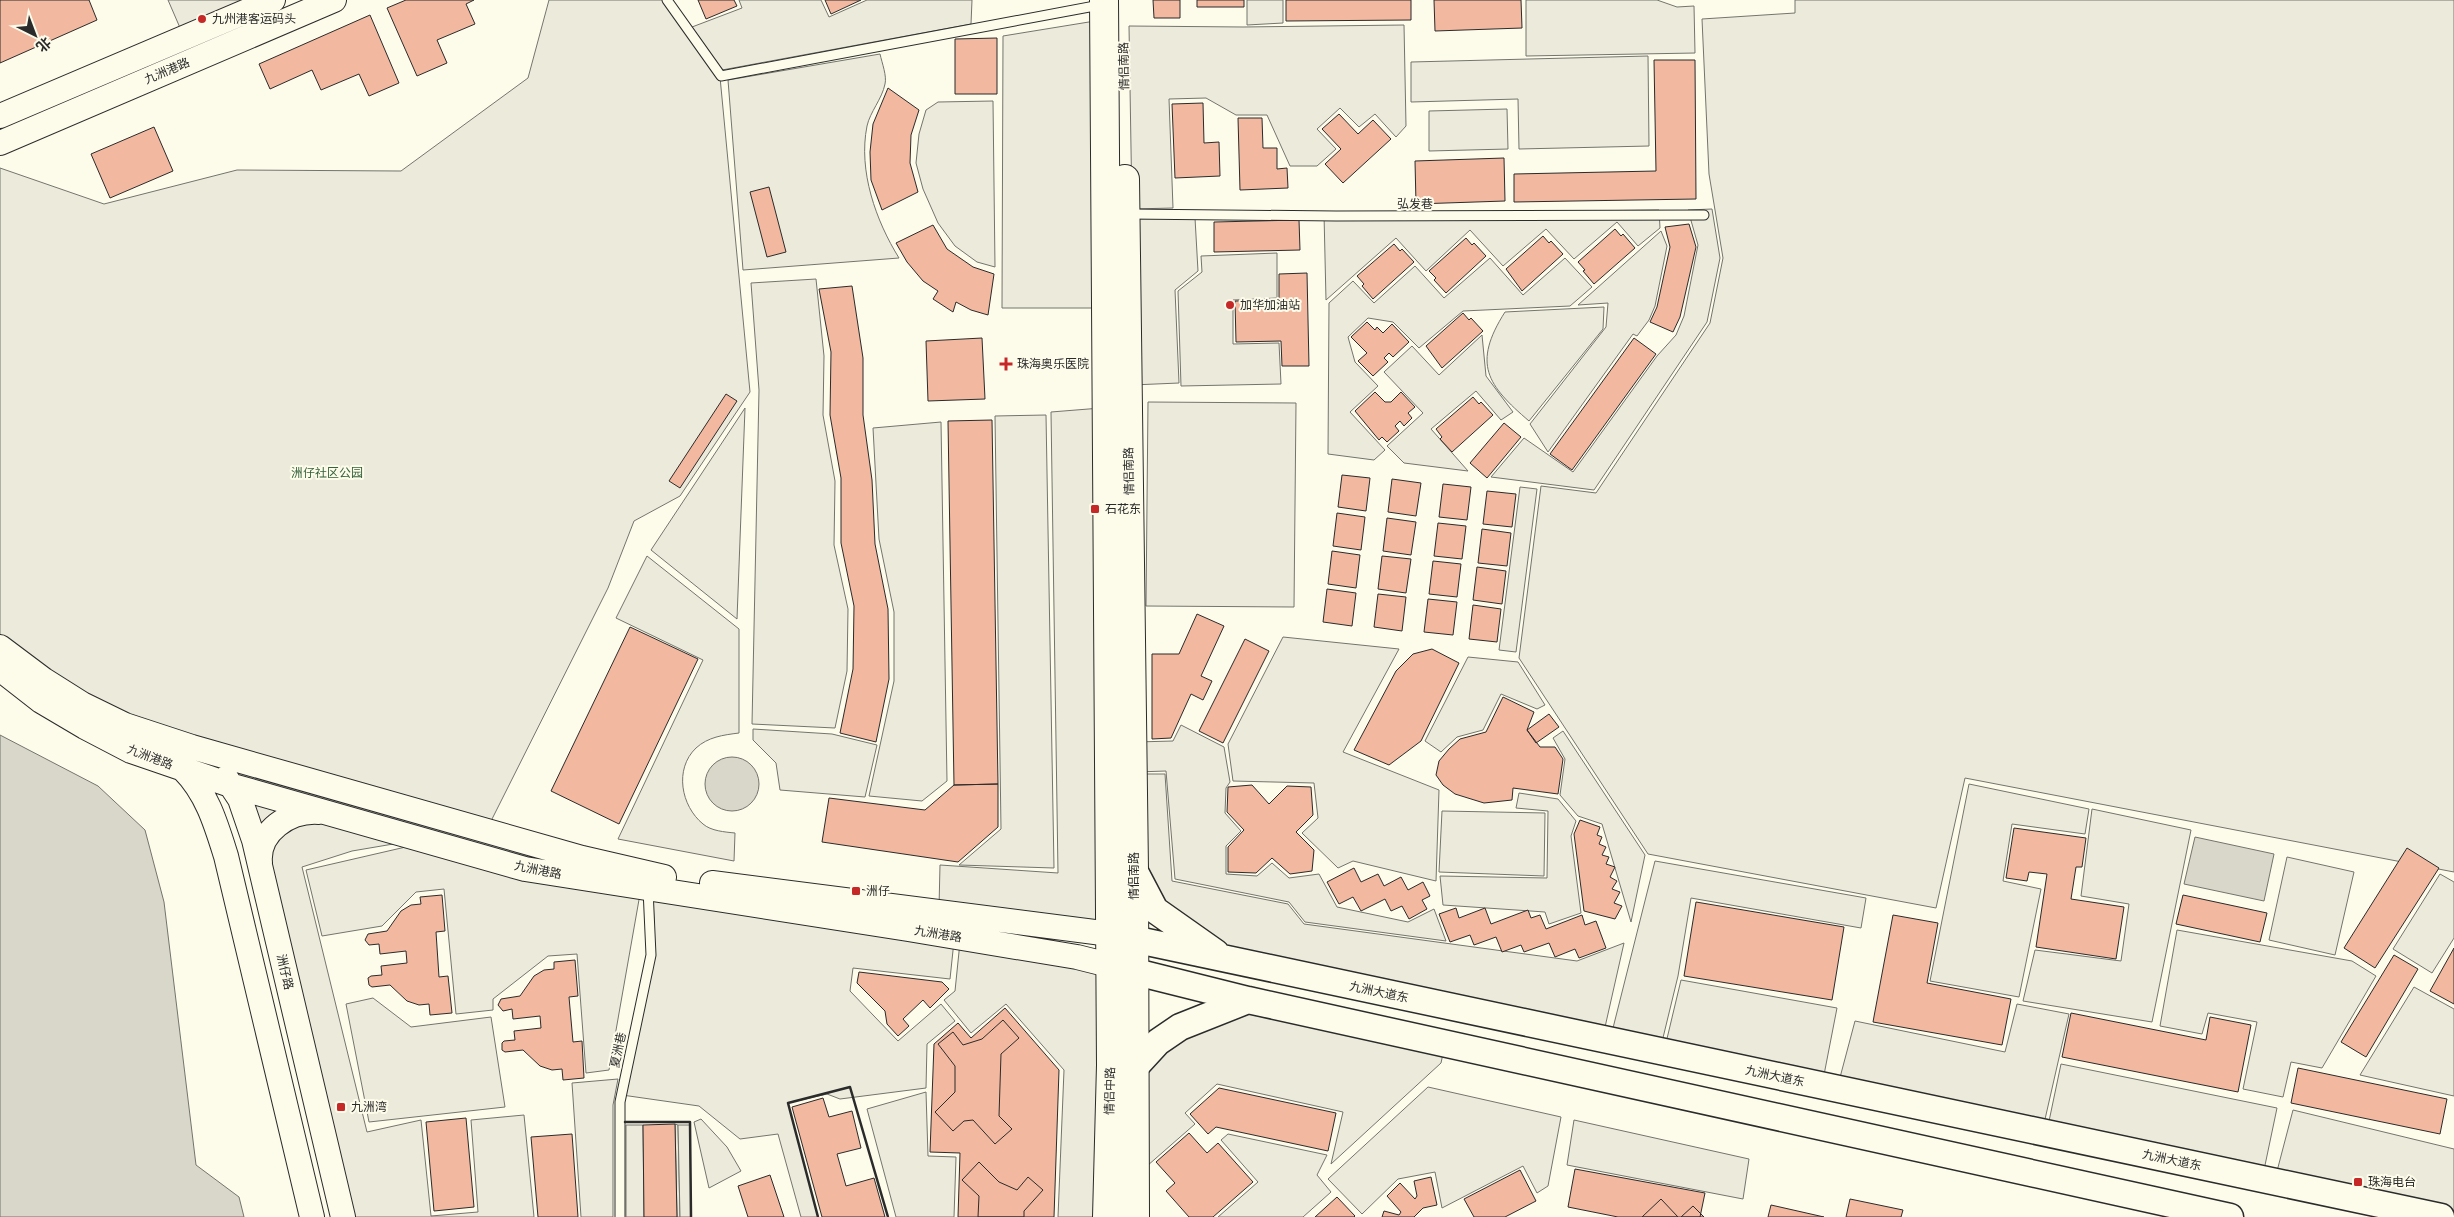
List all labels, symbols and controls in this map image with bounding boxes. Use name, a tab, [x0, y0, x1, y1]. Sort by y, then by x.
north arrow	[10, 10, 60, 60]
place label: 九州港客运码头	[212, 12, 296, 26]
marker: 九州港客运码头	[196, 13, 208, 25]
text: 北	[33, 34, 54, 55]
street label: 情侣南路	[1117, 42, 1131, 90]
street label: 九洲港路	[142, 55, 192, 87]
street label: 弘发巷	[1397, 197, 1433, 211]
place label: 加华加油站	[1240, 298, 1300, 312]
marker: 加华加油站	[1224, 299, 1236, 311]
marker: 珠海奥乐医院	[999, 357, 1013, 371]
place label: 珠海奥乐医院	[1017, 357, 1089, 371]
street label: 情侣南路	[1122, 447, 1136, 495]
park label: 洲仔社区公园	[291, 466, 363, 480]
place label: 石花东	[1105, 502, 1141, 516]
marker: 石花东	[1089, 503, 1101, 515]
street label: 九洲港路	[125, 742, 175, 772]
street label: 情侣南路	[1127, 852, 1141, 900]
street label: 九洲港路	[513, 859, 563, 881]
place label: 洲仔	[866, 884, 890, 898]
marker: 洲仔	[850, 885, 862, 897]
street label: 九洲港路	[913, 923, 963, 945]
street label: 洲仔路	[274, 953, 296, 991]
street label: 九洲大道东	[1348, 979, 1410, 1005]
street label: 夏洲巷	[607, 1031, 629, 1069]
street label: 九洲大道东	[1744, 1063, 1806, 1089]
street label: 情侣中路	[1103, 1067, 1117, 1115]
place label: 九洲湾	[351, 1100, 387, 1114]
marker: 九洲湾	[335, 1101, 347, 1113]
street label: 九洲大道东	[2141, 1147, 2203, 1173]
place label: 珠海电台	[2368, 1175, 2416, 1189]
marker: 珠海电台	[2352, 1176, 2364, 1188]

